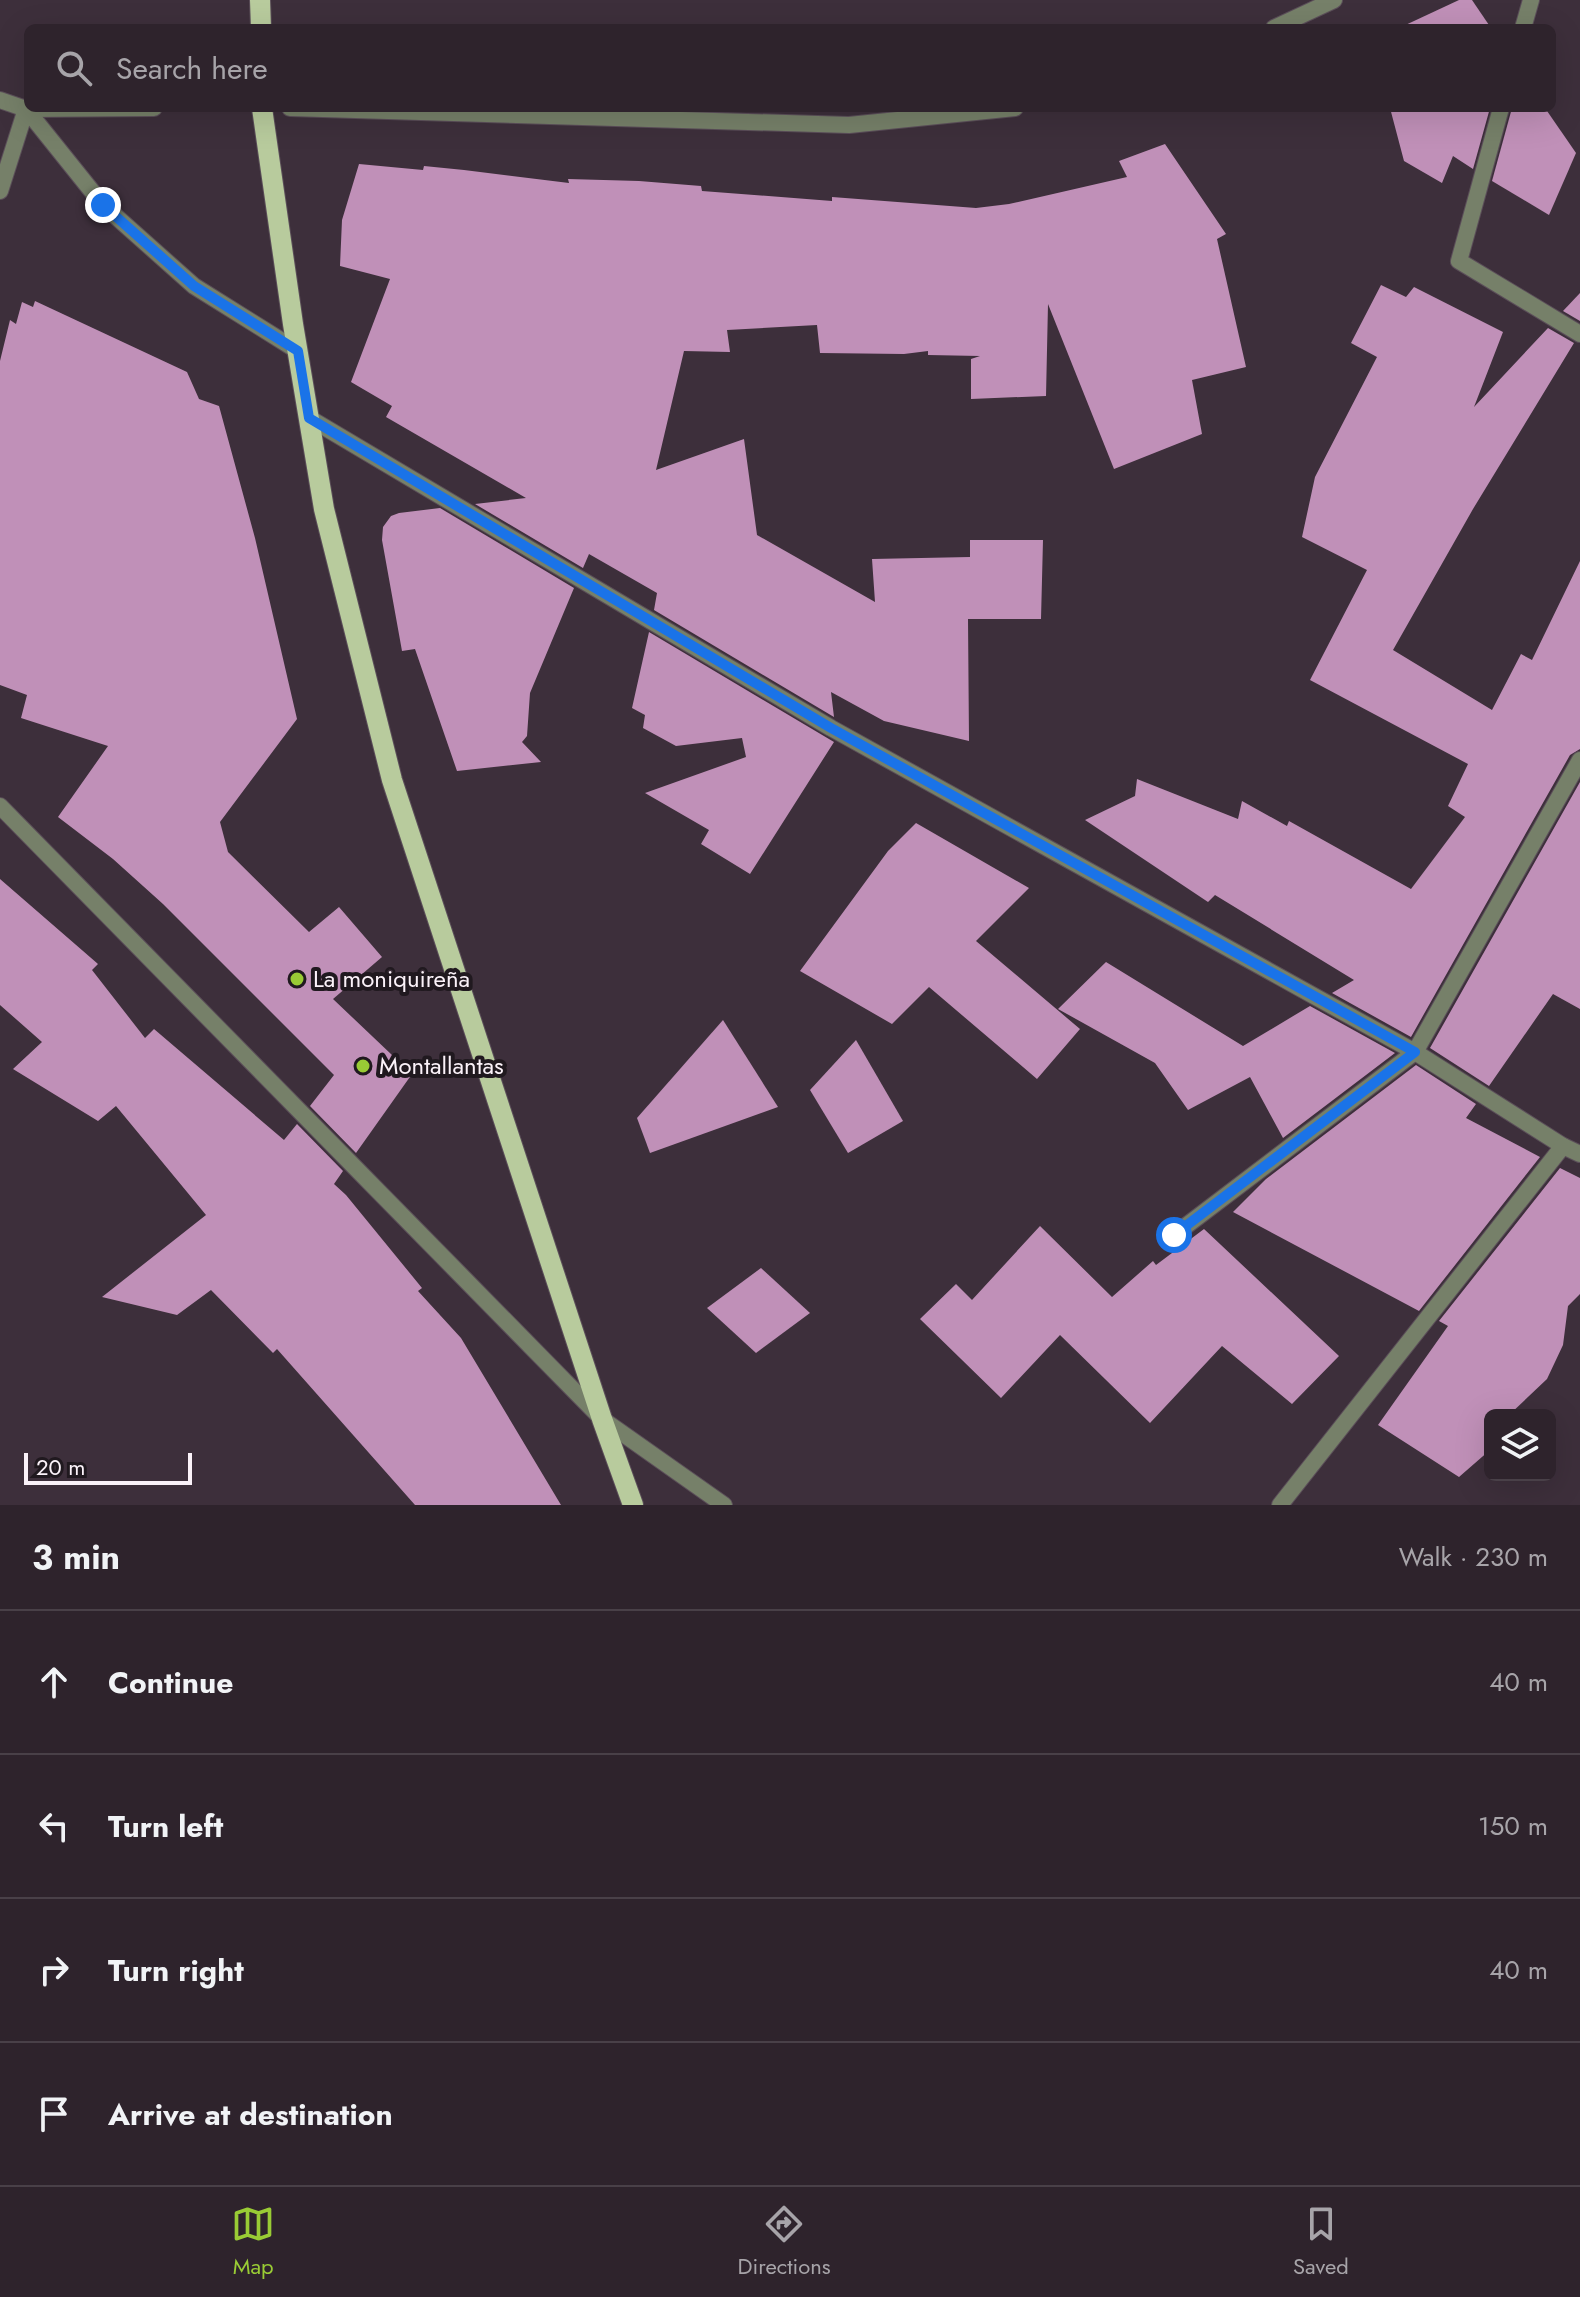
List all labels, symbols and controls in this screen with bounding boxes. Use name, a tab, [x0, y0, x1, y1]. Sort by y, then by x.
search box	[24, 24, 1556, 112]
icon: search	[52, 46, 96, 90]
text: Search here	[116, 47, 268, 90]
route end	[85, 187, 121, 223]
place label: La moniquireña	[313, 961, 470, 996]
marker: La moniquireña	[288, 970, 306, 988]
place label: Montallantas	[379, 1048, 504, 1083]
marker: Montallantas	[354, 1057, 372, 1075]
route start	[1156, 1217, 1192, 1253]
map controls	[1484, 1409, 1556, 1481]
button: layers	[1484, 1409, 1556, 1481]
scale bar	[24, 1449, 192, 1485]
text: 20 m	[36, 1451, 85, 1483]
text: 3 min	[32, 1533, 120, 1582]
text: Walk · 230 m	[1399, 1538, 1548, 1576]
icon: ahead	[32, 1660, 76, 1704]
text: Continue	[108, 1661, 234, 1704]
text: 40 m	[1489, 1663, 1548, 1701]
icon: left	[32, 1804, 76, 1848]
text: Turn left	[108, 1805, 223, 1848]
text: 150 m	[1478, 1807, 1548, 1845]
icon: right	[32, 1948, 76, 1992]
text: Turn right	[108, 1949, 244, 1992]
text: 40 m	[1489, 1951, 1548, 1989]
icon: arrive	[32, 2092, 76, 2136]
text: Arrive at destination	[108, 2093, 393, 2136]
tab: Map	[231, 2202, 275, 2282]
tab: Directions	[738, 2202, 831, 2282]
tab: Saved	[1293, 2202, 1349, 2282]

